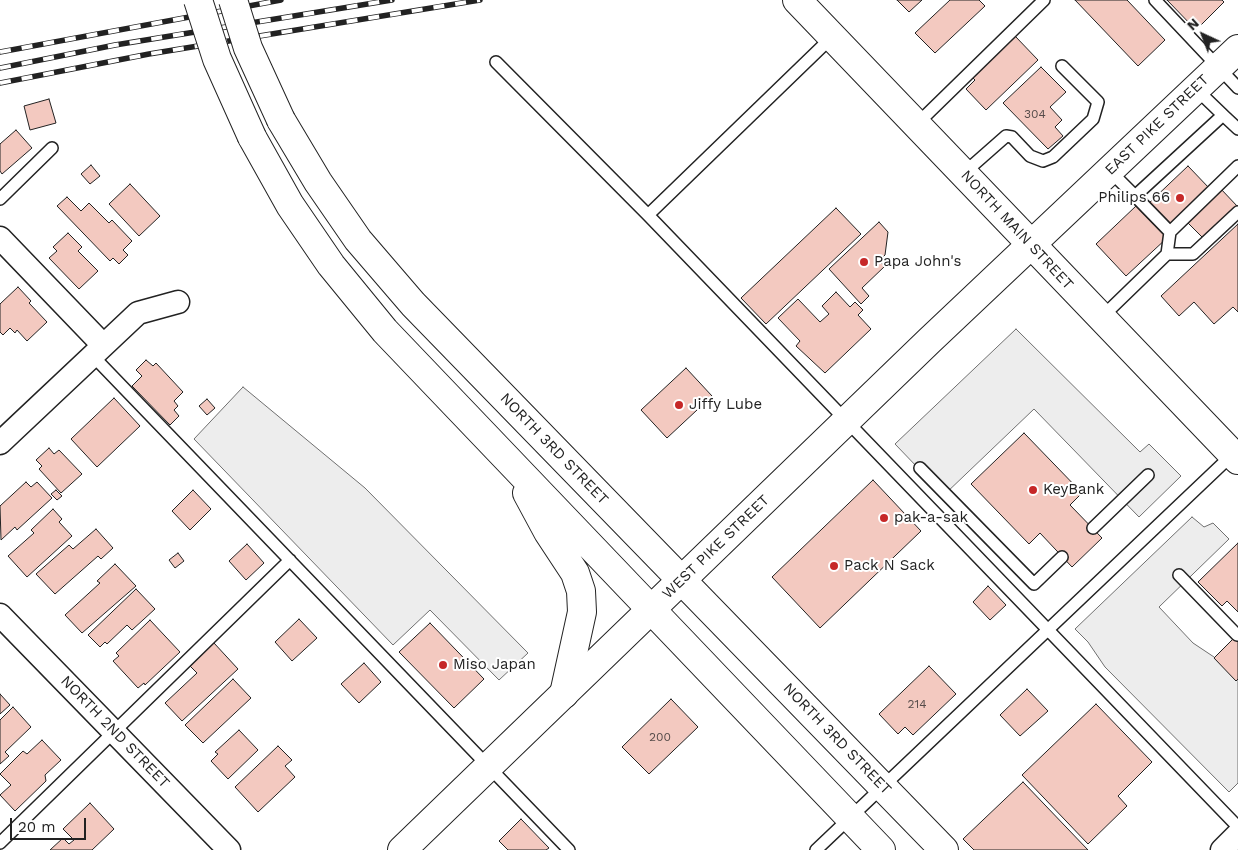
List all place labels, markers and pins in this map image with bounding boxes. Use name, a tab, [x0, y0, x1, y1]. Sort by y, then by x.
place label: Philips 66	[1098, 189, 1170, 207]
marker: Philips 66	[1174, 192, 1186, 204]
place label: Papa John's	[874, 253, 961, 271]
marker: Papa John's	[858, 256, 870, 268]
place label: Jiffy Lube	[689, 396, 762, 414]
marker: Jiffy Lube	[673, 399, 685, 411]
place label: KeyBank	[1043, 481, 1104, 499]
marker: KeyBank	[1027, 484, 1039, 496]
place label: pak-a-sak	[894, 509, 968, 527]
marker: pak-a-sak	[878, 512, 890, 524]
place label: Pack N Sack	[844, 557, 935, 575]
marker: Pack N Sack	[828, 560, 840, 572]
place label: Miso Japan	[453, 656, 536, 674]
marker: Miso Japan	[437, 659, 449, 671]

